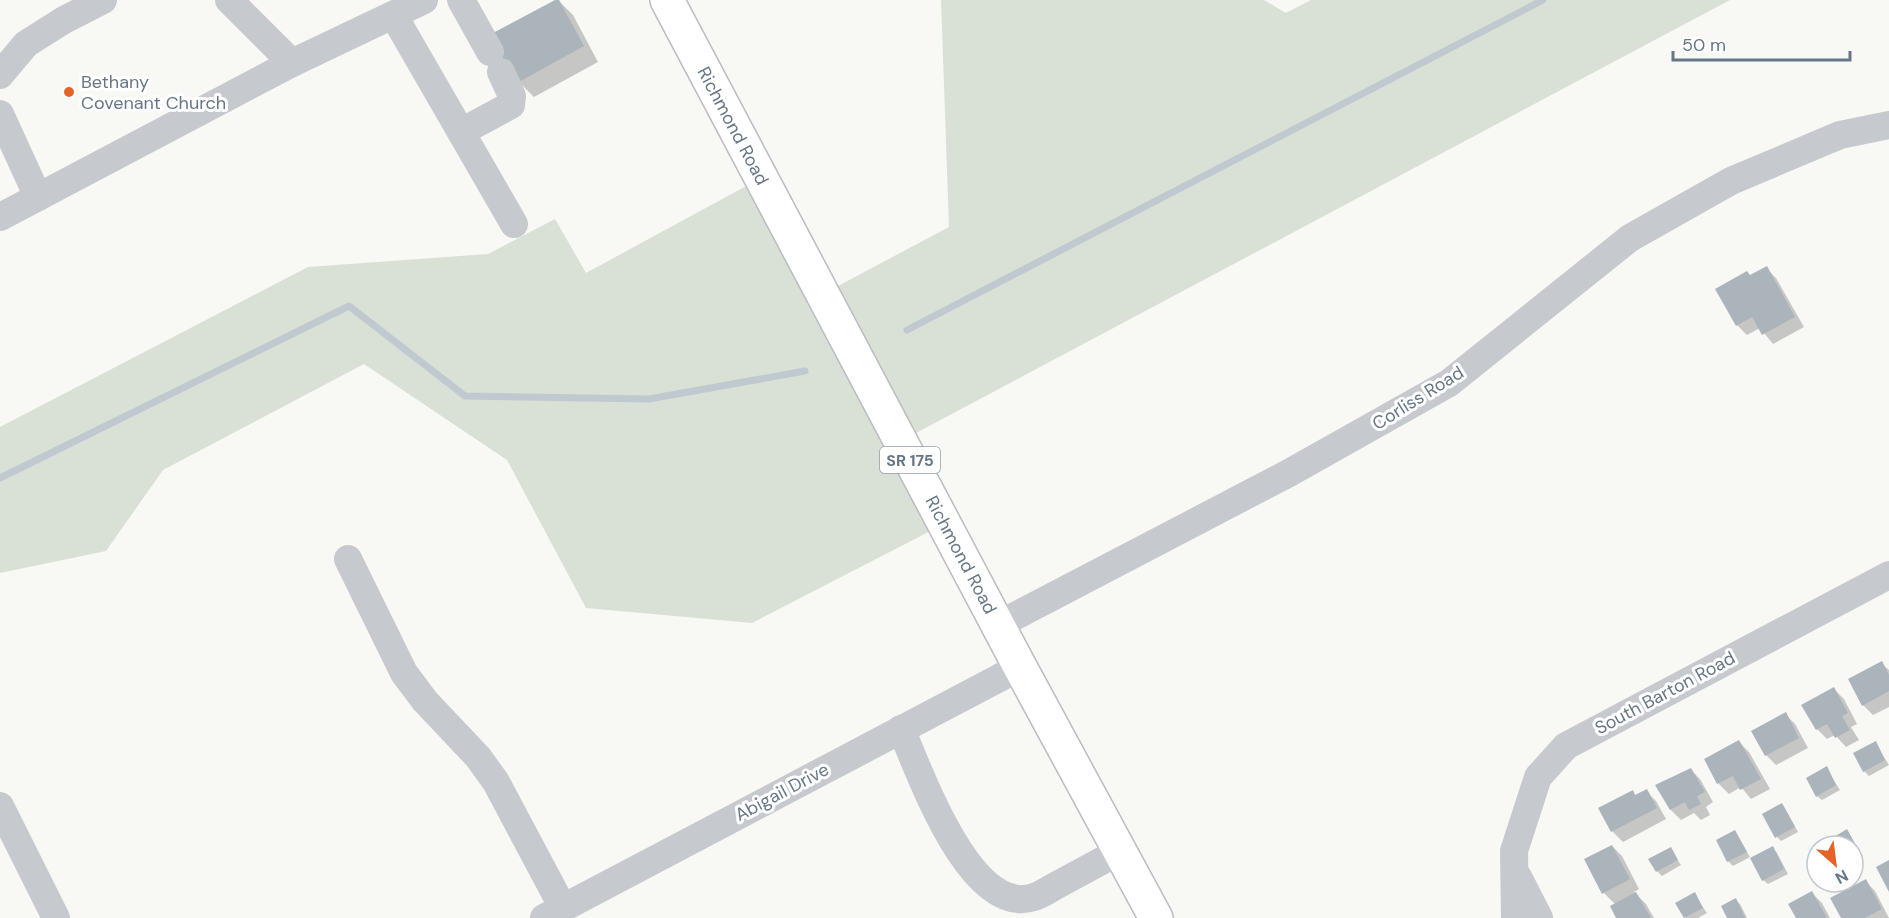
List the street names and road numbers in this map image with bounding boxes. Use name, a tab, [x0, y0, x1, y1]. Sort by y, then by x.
street label: Richmond Road	[692, 63, 774, 189]
street label: Corliss Road	[1368, 360, 1468, 436]
road number: SR 175	[880, 447, 940, 473]
street label: Richmond Road	[920, 492, 1002, 618]
street label: South Barton Road	[1591, 646, 1739, 740]
street label: Abigail Drive	[731, 757, 833, 827]

